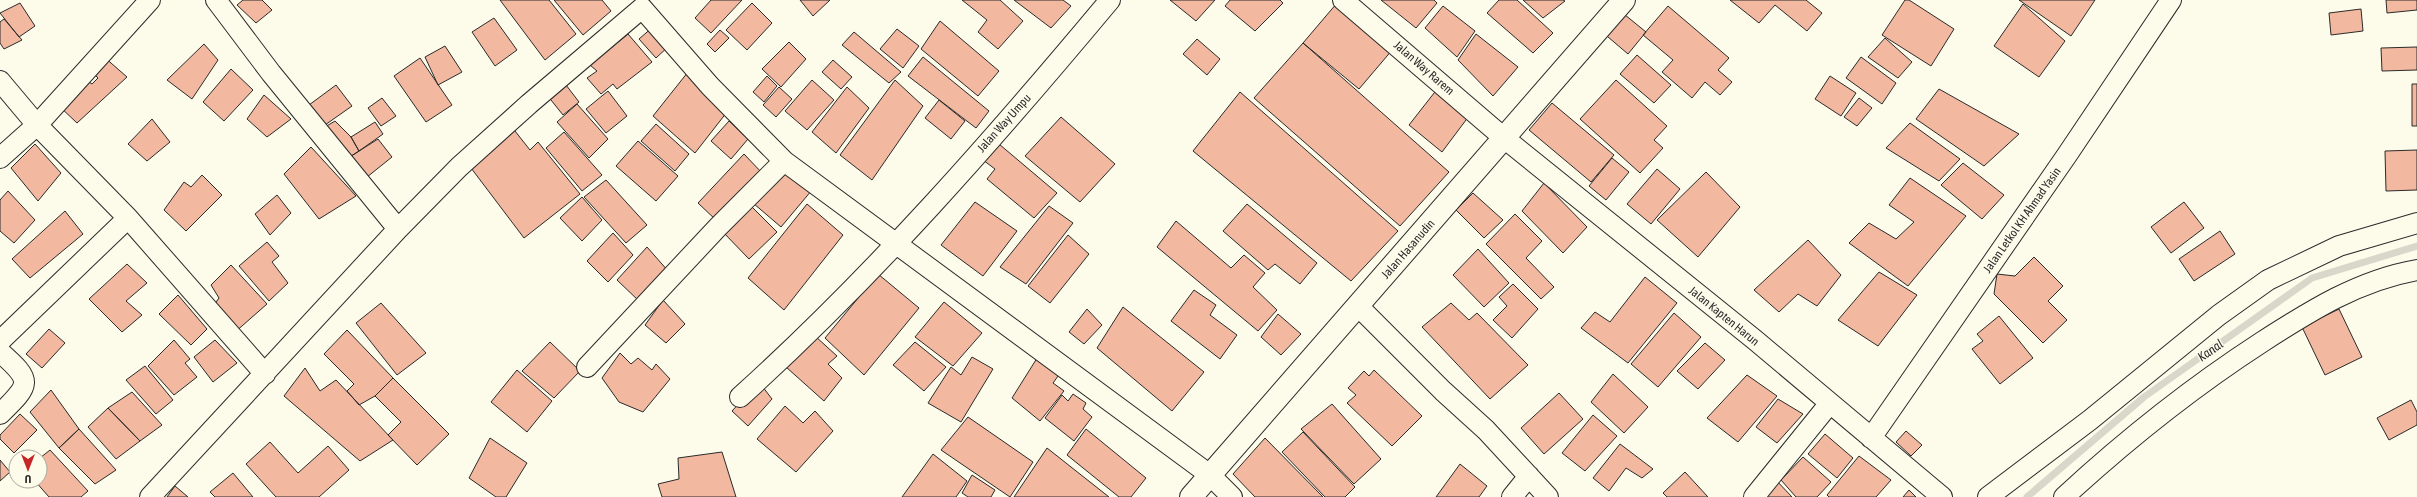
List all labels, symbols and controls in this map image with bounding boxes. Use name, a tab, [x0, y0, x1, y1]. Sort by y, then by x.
street label: Jalan Way Rarem	[1391, 38, 1457, 98]
street label: Jalan Way Umpu	[974, 91, 1034, 155]
street label: Jalan Letkol KH Ahmad Yasin	[1980, 165, 2064, 275]
street label: Jalan Hasanudin	[1378, 217, 1438, 281]
street label: Jalan Kapten Harun	[1686, 283, 1762, 349]
water label: Kanal	[2195, 336, 2226, 365]
north arrow	[8, 449, 48, 489]
text: U	[25, 473, 31, 485]

